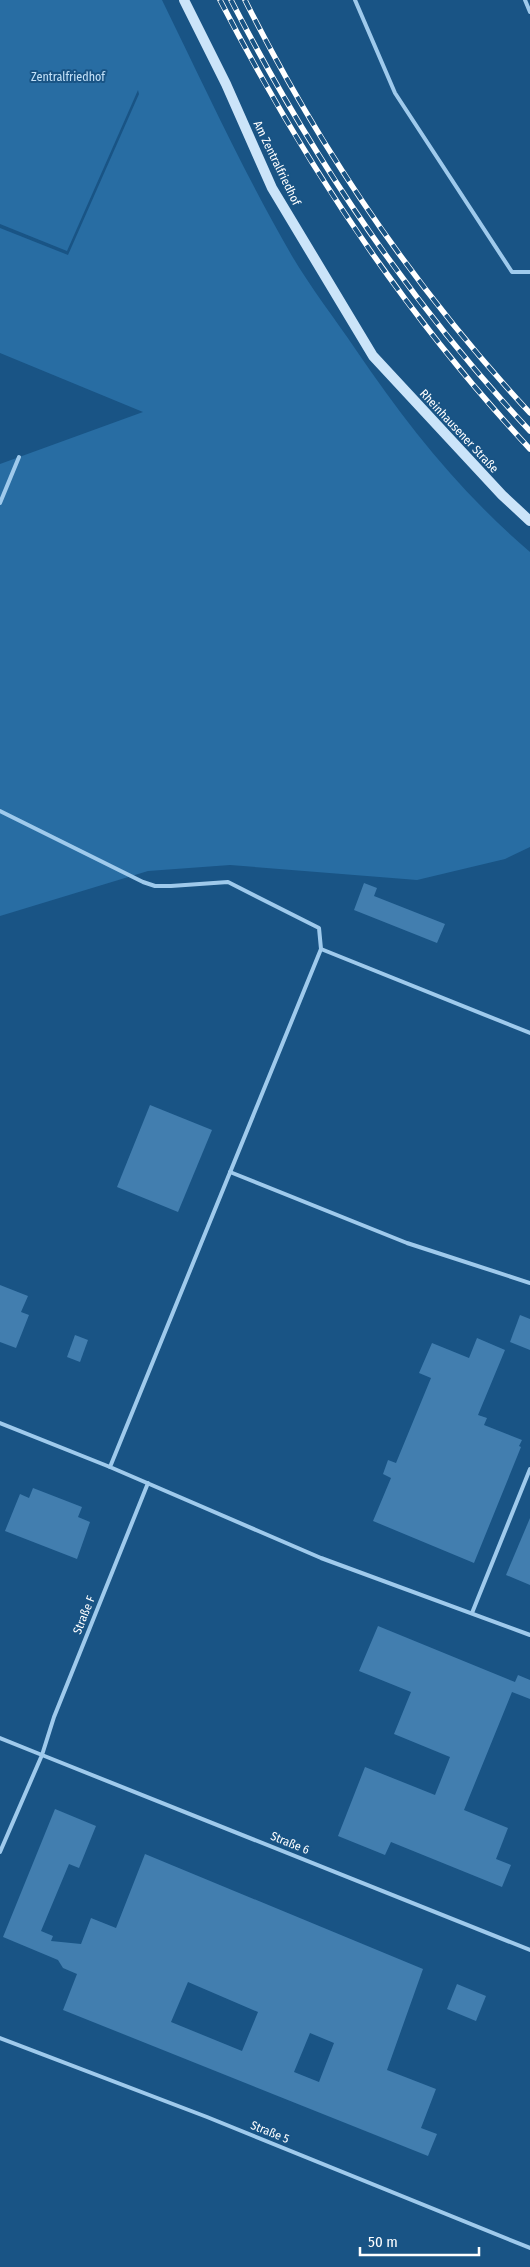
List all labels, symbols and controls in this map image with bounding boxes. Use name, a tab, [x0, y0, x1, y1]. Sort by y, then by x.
park label: Zentralfriedhof	[31, 70, 106, 84]
street label: Am Zentralfriedhof	[250, 118, 304, 209]
street label: Rheinhausener Straße	[417, 386, 501, 476]
street label: Straße F	[70, 1593, 98, 1636]
street label: Straße 6	[269, 1829, 312, 1857]
street label: Straße 5	[249, 2118, 292, 2146]
scale bar	[360, 2224, 479, 2256]
text: 50 m	[368, 2233, 398, 2251]

